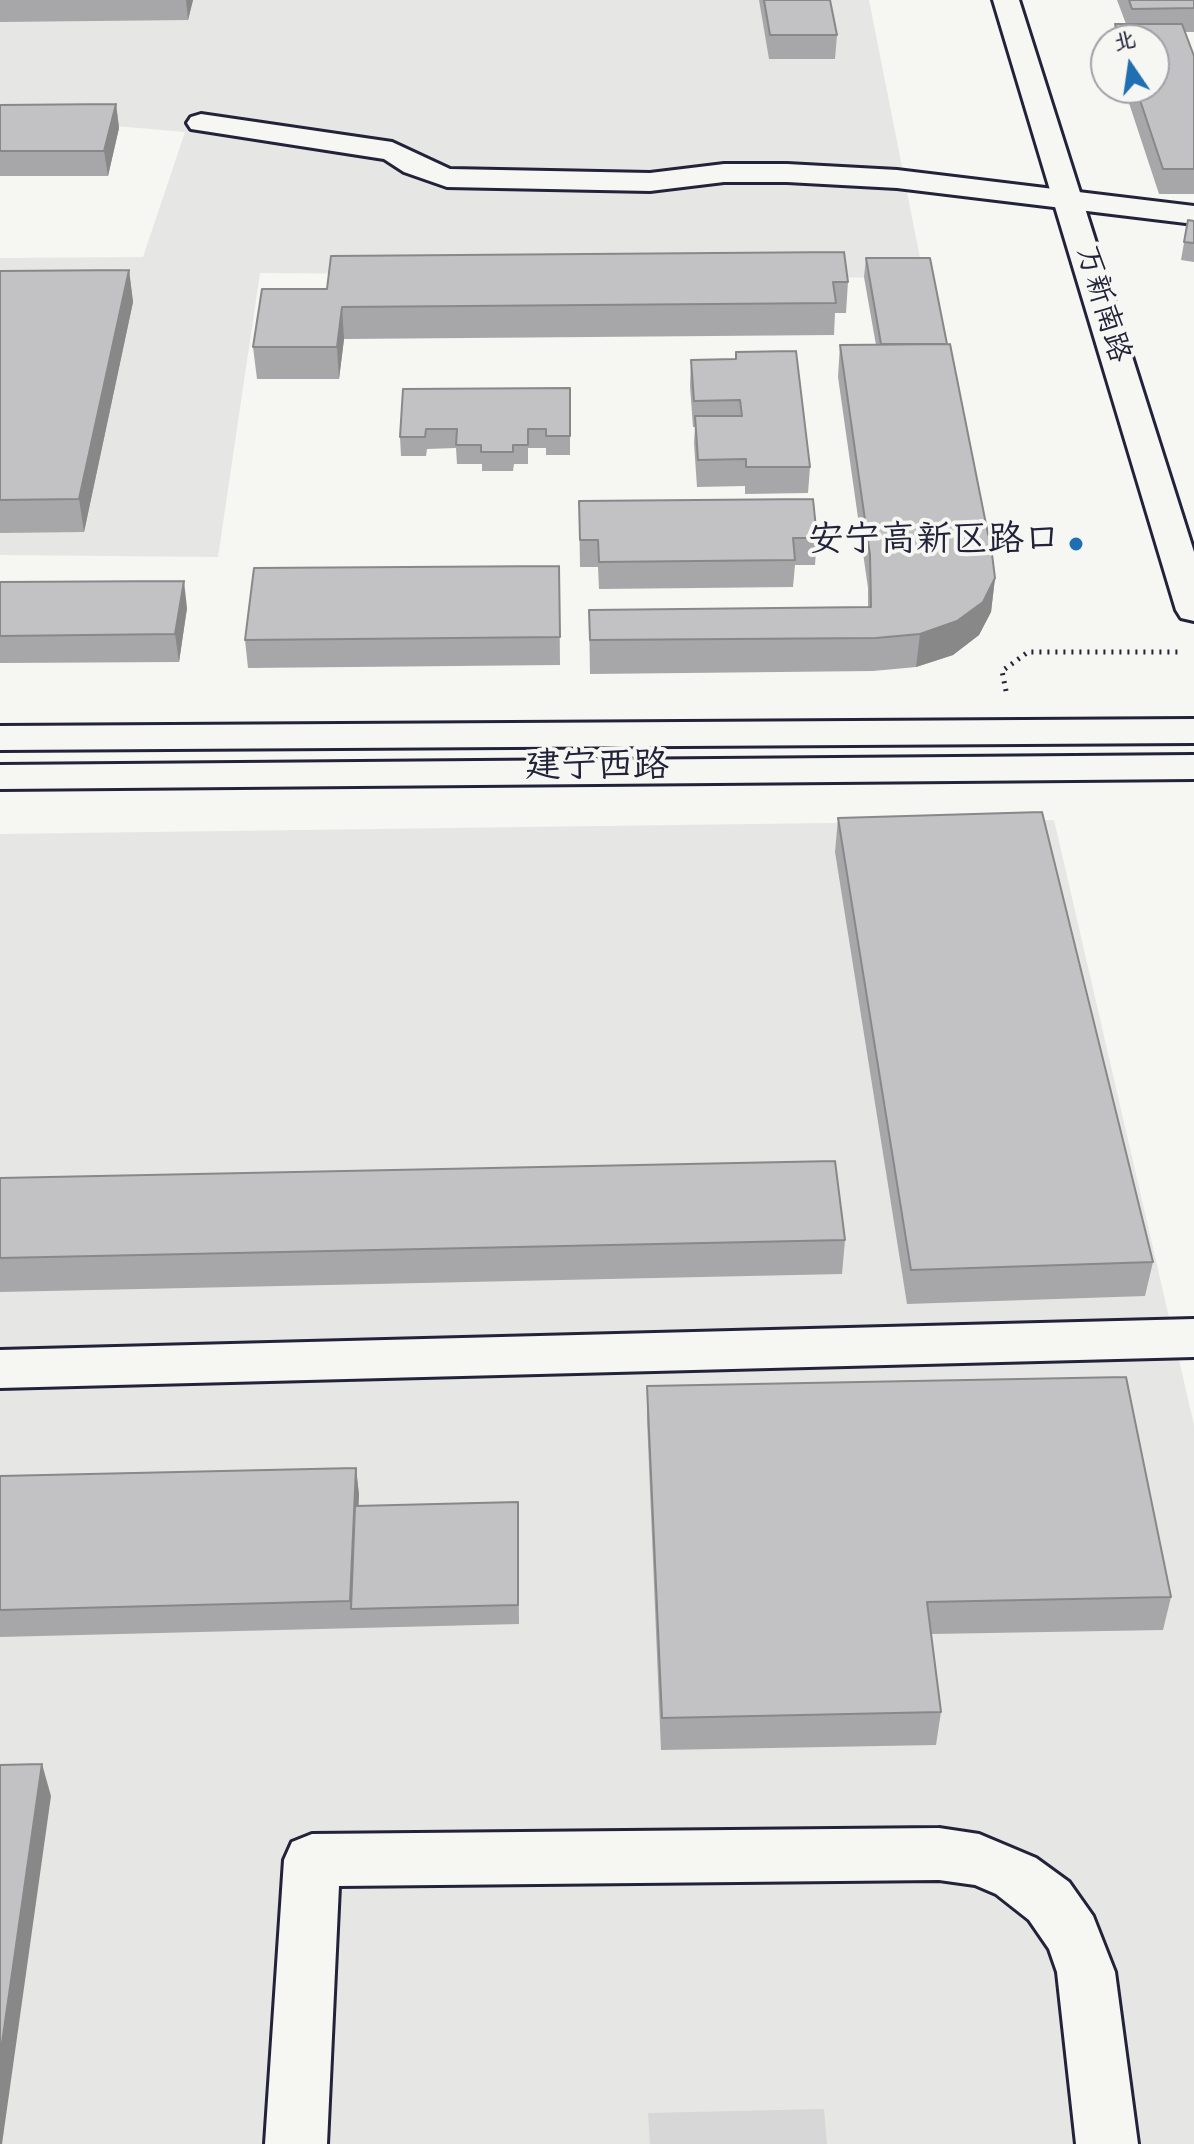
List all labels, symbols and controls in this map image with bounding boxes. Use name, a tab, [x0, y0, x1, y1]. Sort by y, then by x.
north arrow	[1090, 24, 1170, 104]
text: 北	[1111, 24, 1139, 61]
street label: 万新南路	[1065, 242, 1135, 368]
place label: 安宁高新区路口	[808, 522, 1060, 566]
marker: 安宁高新区路口	[1067, 535, 1085, 553]
street label: 建宁西路	[525, 748, 669, 792]

